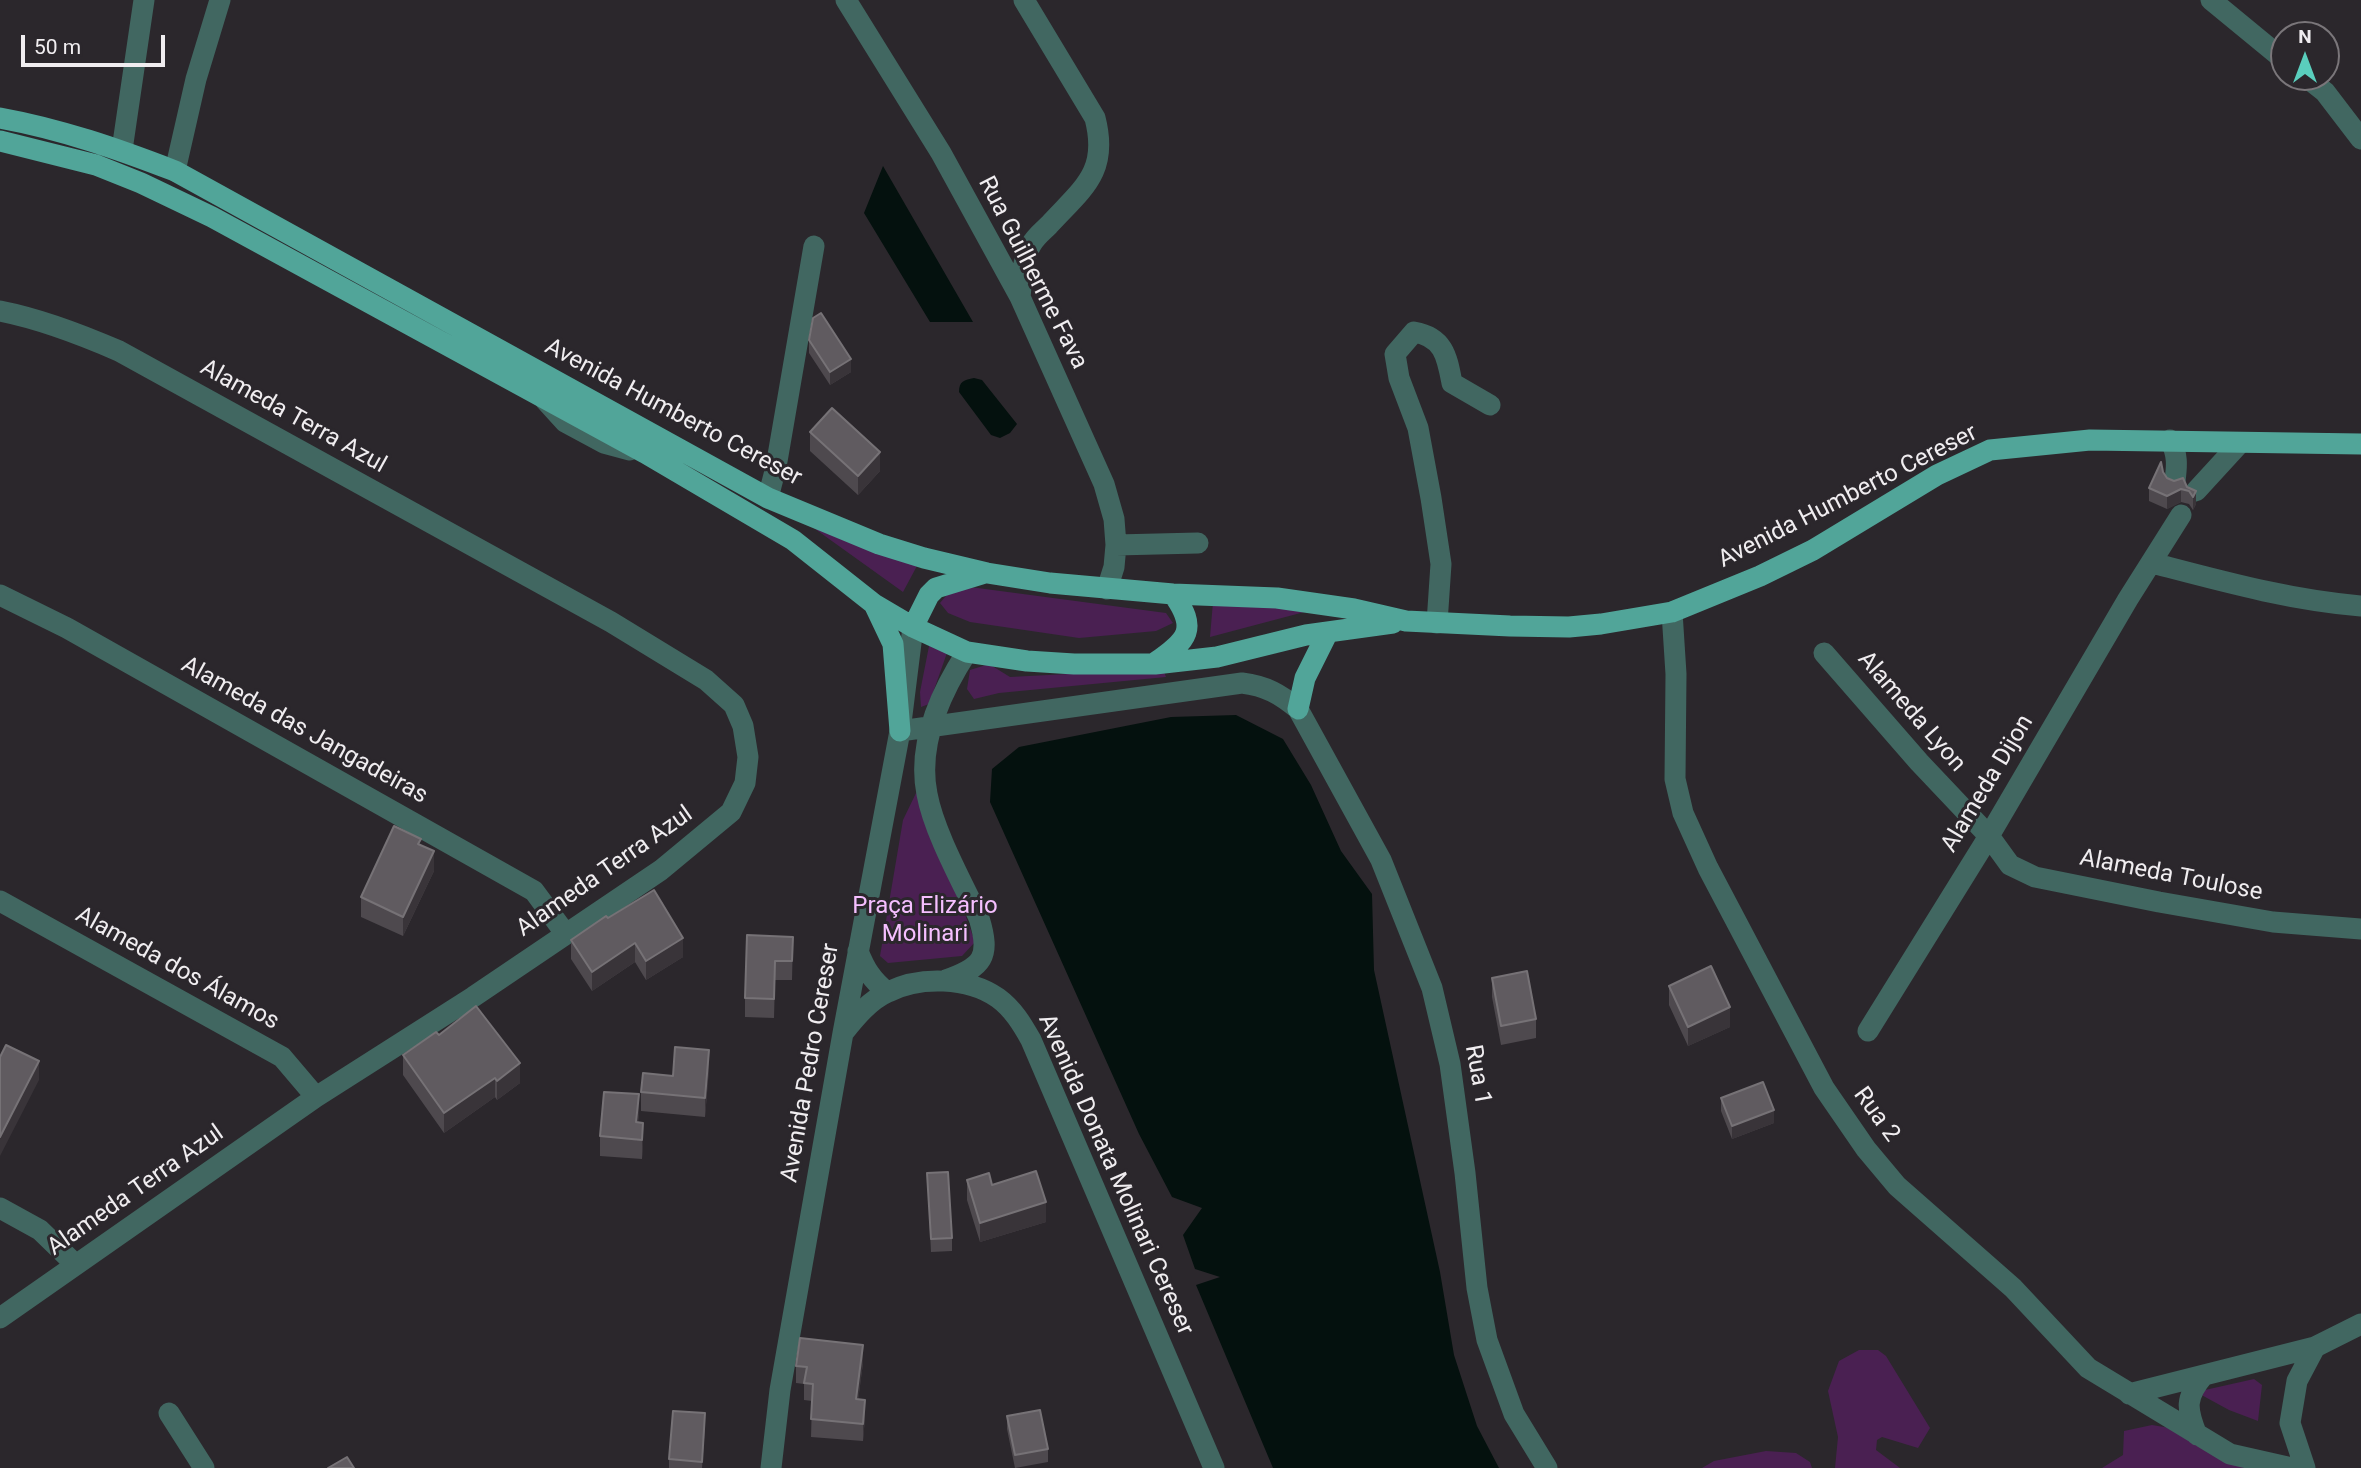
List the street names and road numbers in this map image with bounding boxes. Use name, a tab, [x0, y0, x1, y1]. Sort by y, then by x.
street label: Rua Guilherme Fava	[971, 172, 1093, 374]
street label: Avenida Humberto Cereser	[540, 333, 806, 493]
street label: Alameda Terra Azul	[195, 354, 391, 480]
street label: Avenida Humberto Cereser	[1714, 419, 1982, 575]
street label: Alameda Lyon	[1851, 646, 1971, 778]
street label: Alameda das Jangadeiras	[176, 651, 432, 811]
street label: Alameda Dijon	[1936, 710, 2040, 858]
street label: Alameda Terra Azul	[511, 800, 699, 944]
street label: Alameda Toulose	[2077, 844, 2265, 908]
street label: Alameda dos Álamos	[70, 901, 284, 1037]
street label: Avenida Pedro Cereser	[776, 941, 846, 1185]
street label: Avenida Donata Molinari Cereser	[1031, 1010, 1199, 1340]
street label: Rua 1	[1458, 1043, 1496, 1107]
street label: Rua 2	[1847, 1082, 1905, 1148]
street label: Alameda Terra Azul	[42, 1119, 230, 1263]

